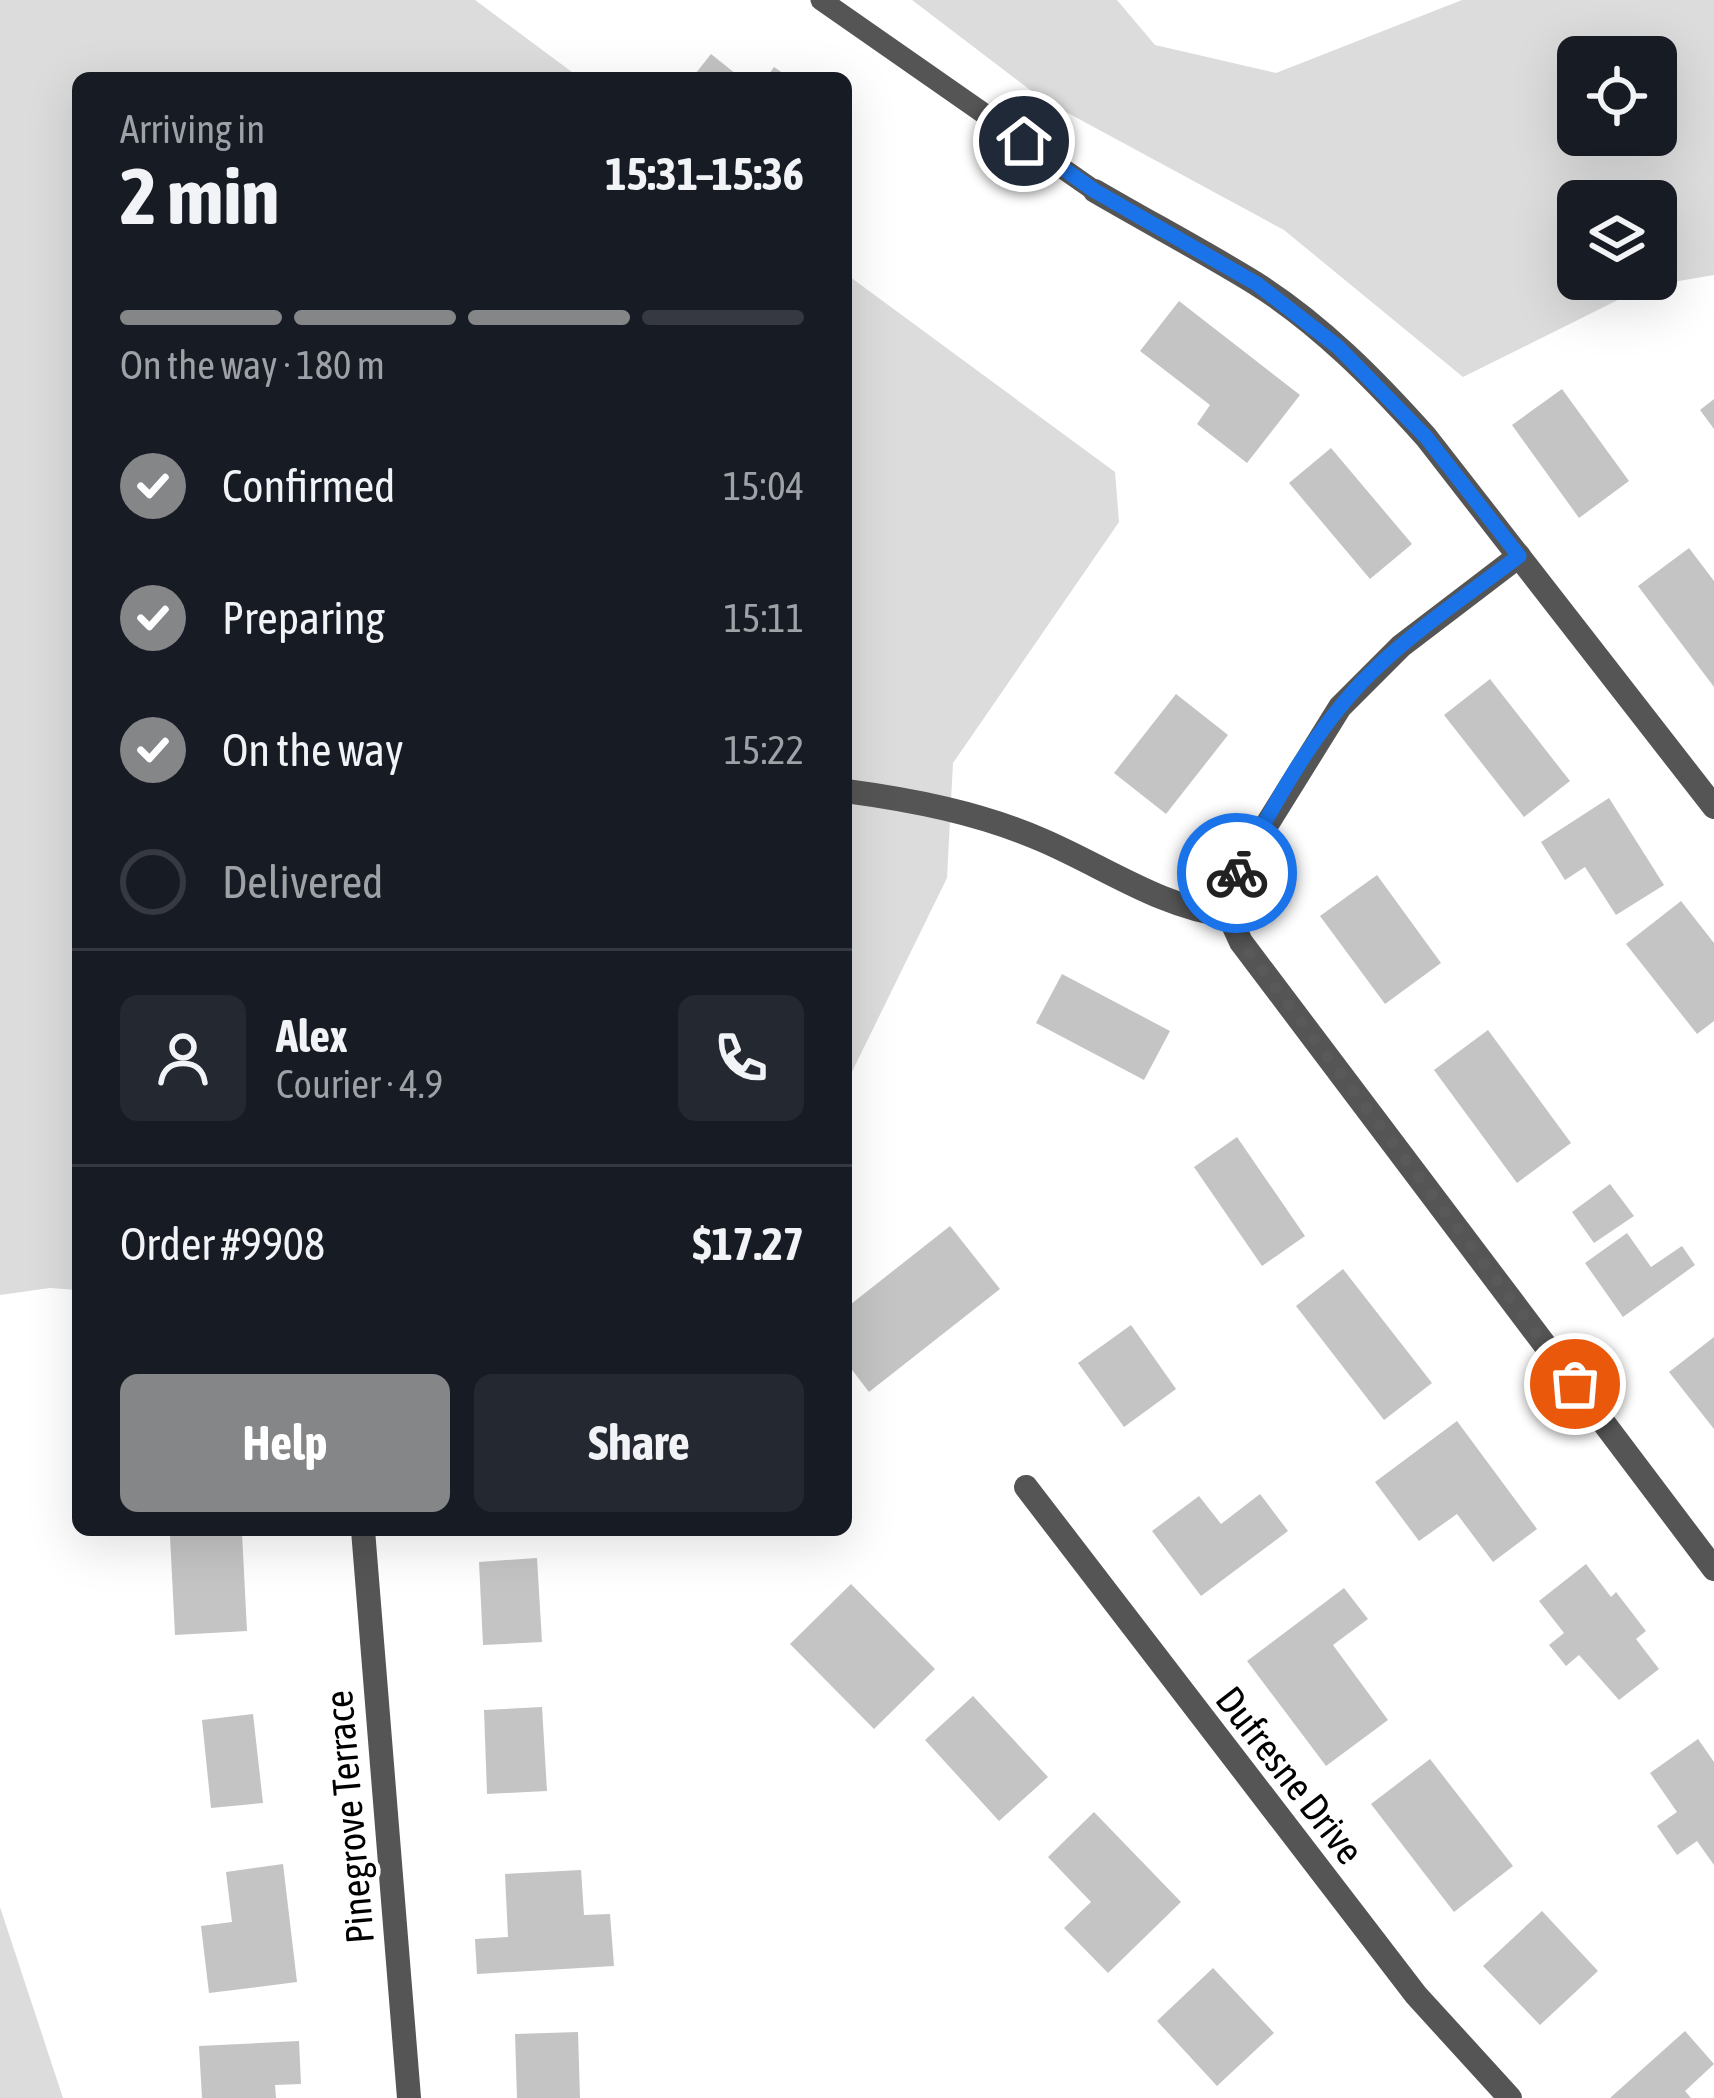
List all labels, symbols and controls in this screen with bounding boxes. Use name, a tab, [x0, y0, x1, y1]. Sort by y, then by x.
map controls	[1557, 36, 1677, 300]
button: locate	[1557, 36, 1677, 156]
pin	[973, 90, 1075, 192]
text: Arriving in	[120, 107, 265, 151]
icon: home	[991, 108, 1057, 174]
text: 15:31–15:36	[605, 148, 804, 200]
text: 2 min	[120, 151, 279, 241]
button: layers	[1557, 180, 1677, 300]
text: On the way · 180 m	[120, 343, 385, 387]
icon: check	[120, 453, 186, 519]
text: Confirmed	[222, 460, 395, 512]
text: 15:04	[723, 464, 804, 508]
icon: check	[120, 585, 186, 651]
text: Preparing	[222, 592, 385, 644]
text: 15:11	[724, 596, 804, 640]
icon: check	[120, 717, 186, 783]
text: On the way	[222, 724, 404, 776]
text: 15:22	[724, 728, 804, 772]
courier	[1177, 813, 1297, 933]
icon: bike	[1204, 840, 1270, 906]
text: Delivered	[222, 856, 383, 908]
button: person	[120, 995, 246, 1121]
button: phone	[678, 995, 804, 1121]
text: Alex	[276, 1010, 348, 1062]
text: Courier · 4.9	[276, 1062, 443, 1106]
text: Order #9908	[120, 1218, 325, 1270]
text: $17.27	[692, 1218, 804, 1270]
pin	[1524, 1333, 1626, 1435]
icon: bag	[1542, 1351, 1608, 1417]
button: Help	[120, 1374, 450, 1512]
button: Share	[474, 1374, 804, 1512]
street label: Dufresne Drive	[1207, 1678, 1373, 1872]
street label: Pinegrove Terrace	[316, 1689, 382, 1945]

